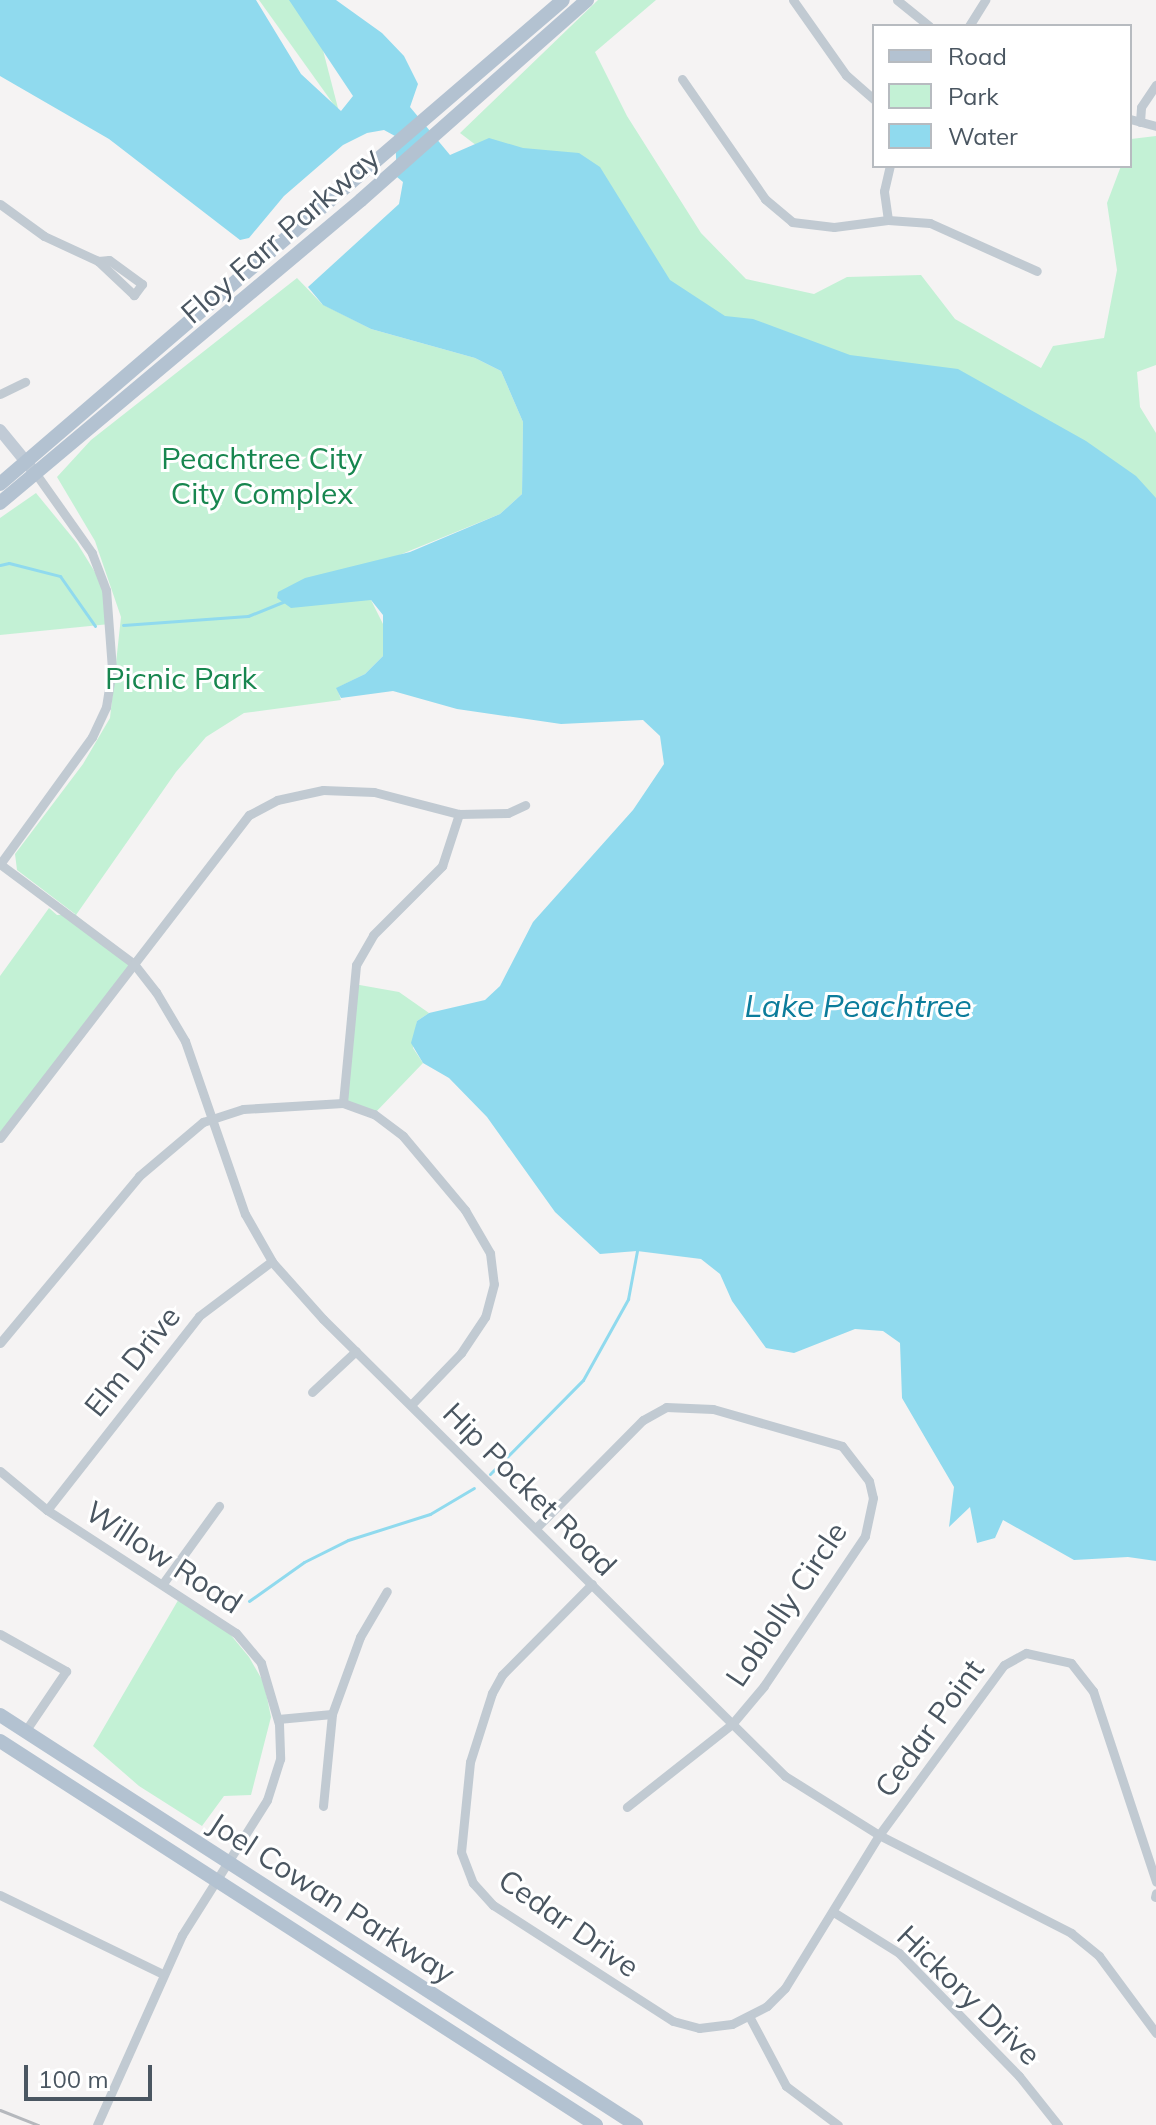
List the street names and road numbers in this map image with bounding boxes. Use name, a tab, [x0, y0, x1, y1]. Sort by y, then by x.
street label: Floy Farr Parkway	[174, 139, 386, 331]
street label: Elm Drive	[77, 1299, 187, 1423]
street label: Hip Pocket Road	[436, 1395, 624, 1583]
street label: Willow Road	[79, 1493, 249, 1621]
street label: Loblolly Circle	[718, 1515, 854, 1693]
street label: Cedar Point	[867, 1652, 991, 1804]
street label: Joel Cowan Parkway	[202, 1805, 462, 1991]
street label: Cedar Drive	[492, 1862, 646, 1984]
street label: Hickory Drive	[890, 1918, 1048, 2072]

